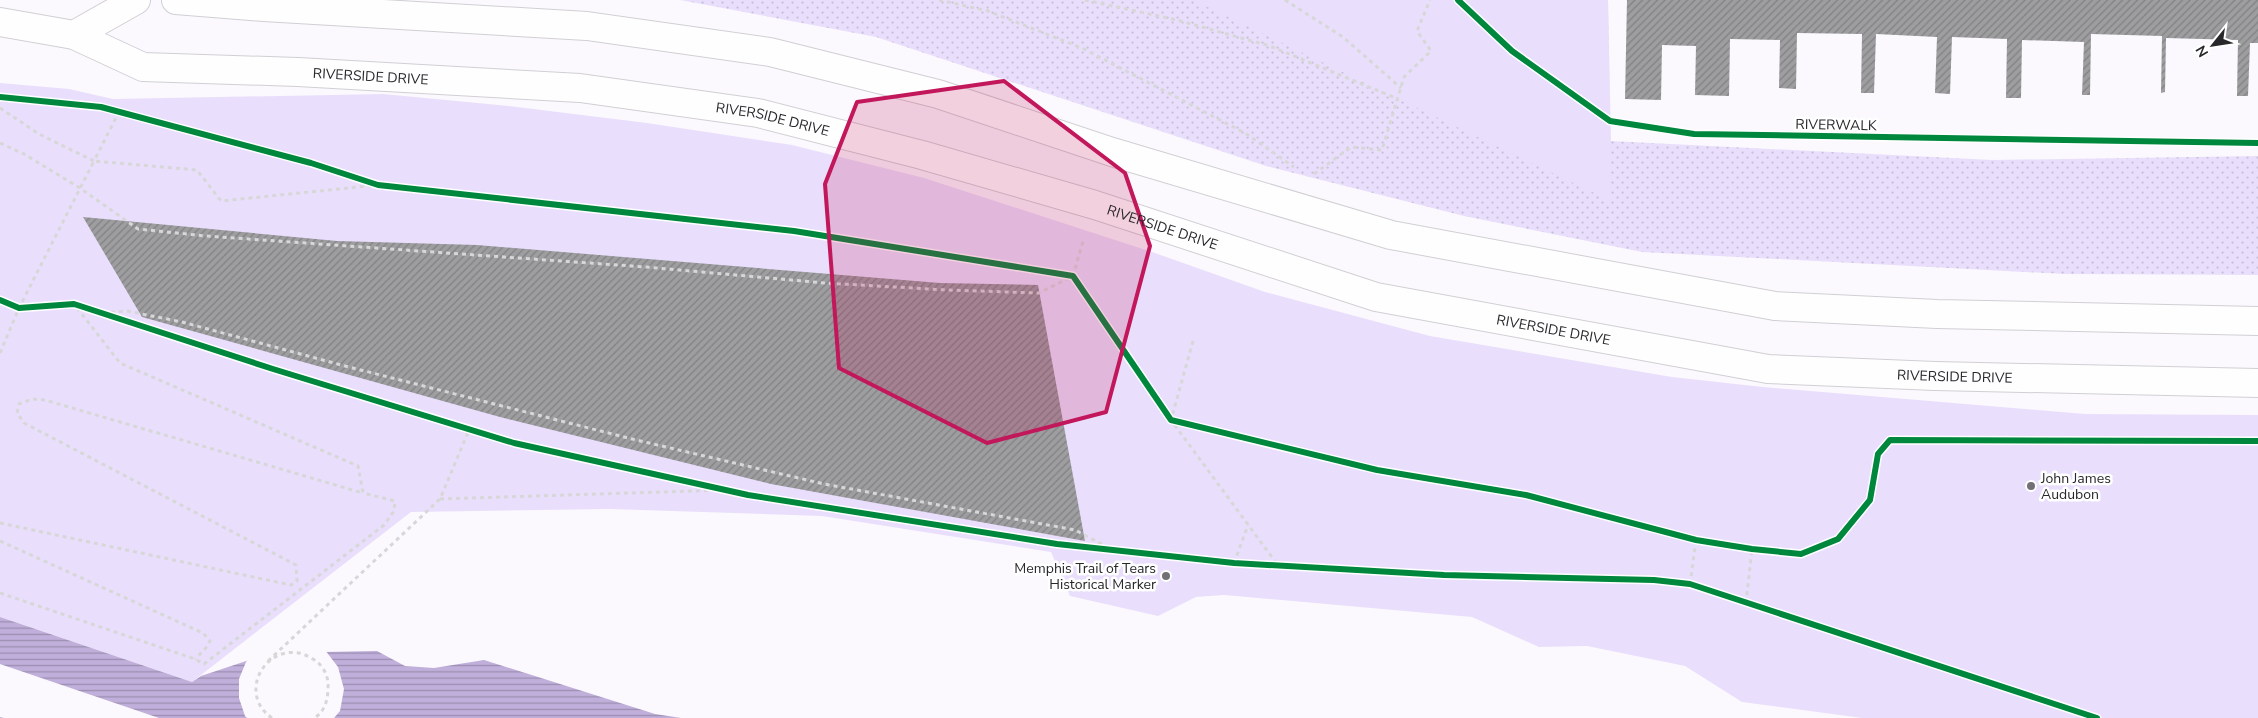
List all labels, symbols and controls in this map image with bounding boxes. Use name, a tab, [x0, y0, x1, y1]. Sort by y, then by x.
north arrow	[2188, 20, 2238, 70]
text: N	[2191, 42, 2213, 61]
street label: RIVERSIDE DRIVE	[312, 63, 429, 89]
street label: RIVERSIDE DRIVE	[715, 98, 831, 140]
street label: RIVERWALK	[1795, 115, 1877, 135]
street label: RIVERSIDE DRIVE	[1105, 200, 1221, 254]
street label: RIVERSIDE DRIVE	[1495, 310, 1612, 349]
street label: RIVERSIDE DRIVE	[1897, 365, 2013, 387]
place label: John James Audubon	[2040, 469, 2111, 504]
marker: John James Audubon	[2025, 480, 2037, 492]
place label: Memphis Trail of Tears Historical Marker	[1014, 559, 1156, 594]
marker: Memphis Trail of Tears Historical Marker	[1160, 570, 1172, 582]

